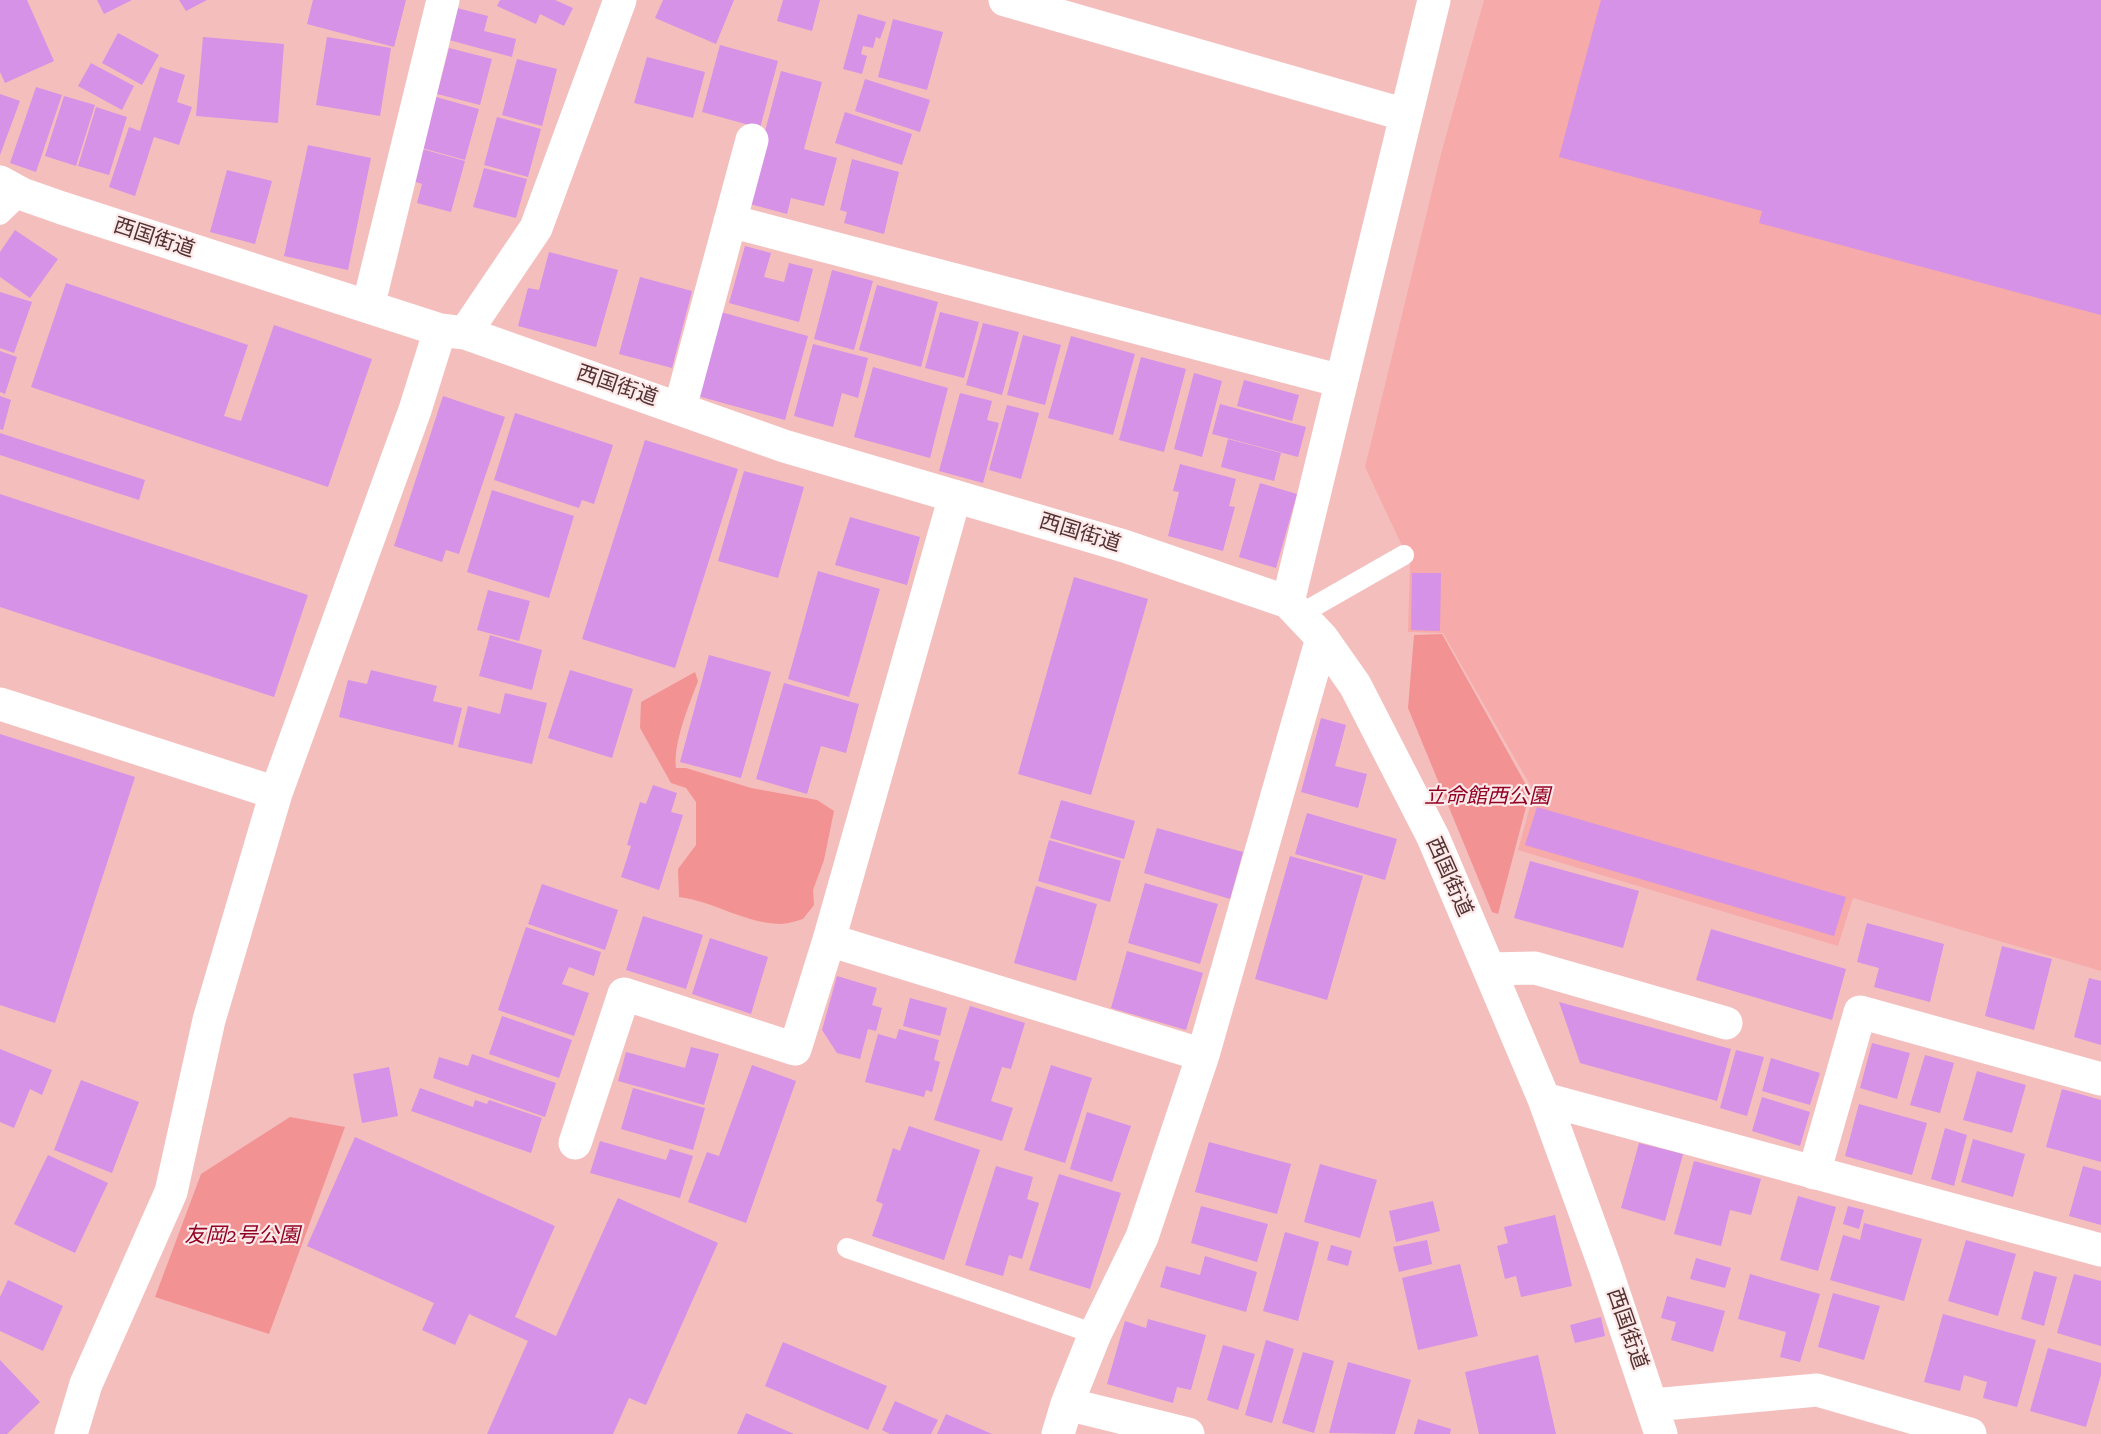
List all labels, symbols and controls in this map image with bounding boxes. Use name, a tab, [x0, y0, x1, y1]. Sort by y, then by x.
street label: 西国街道	[110, 213, 198, 263]
street label: 西国街道	[573, 360, 661, 412]
street label: 西国街道	[1036, 509, 1124, 557]
park label: 立命館西公園	[1424, 784, 1550, 810]
street label: 西国街道	[1420, 834, 1478, 920]
park label: 友岡2号公園	[184, 1223, 300, 1249]
street label: 西国街道	[1601, 1285, 1653, 1373]

